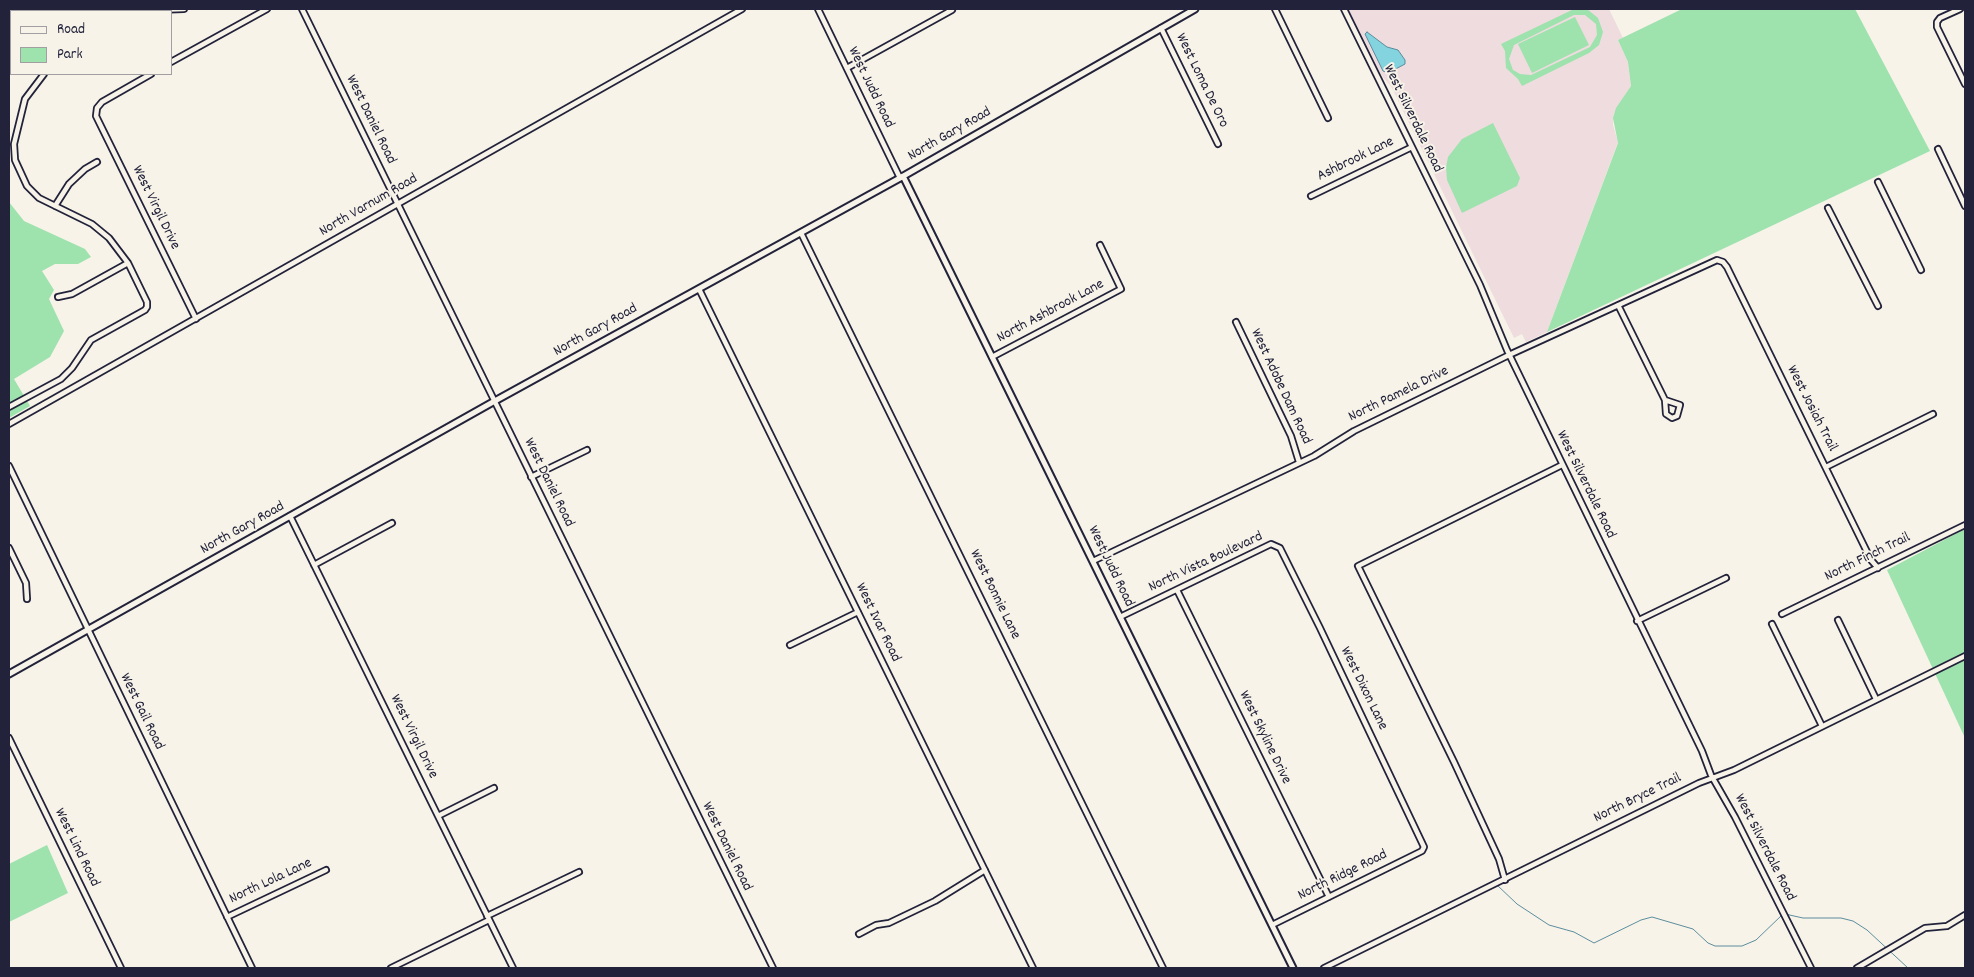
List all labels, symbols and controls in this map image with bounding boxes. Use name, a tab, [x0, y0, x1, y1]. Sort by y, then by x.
legend	[10, 10, 172, 75]
text: Road	[57, 19, 85, 41]
street label: West Loma De Oro	[1170, 31, 1232, 131]
text: Park	[57, 44, 83, 66]
street label: West Judd Road	[843, 45, 897, 131]
street label: West Silverdale Road	[1378, 62, 1446, 176]
street label: West Daniel Road	[341, 73, 399, 167]
street label: North Gary Road	[905, 104, 995, 166]
street label: Ashbrook Lane	[1315, 134, 1397, 186]
street label: West Virgil Drive	[127, 163, 183, 253]
street label: North Varnum Road	[317, 171, 421, 241]
street label: North Ashbrook Lane	[994, 276, 1108, 348]
street label: North Gary Road	[551, 301, 641, 361]
street label: West Adobe Dam Road	[1245, 326, 1315, 448]
street label: North Pamela Drive	[1346, 363, 1452, 427]
street label: West Josiah Trail	[1782, 363, 1840, 455]
street label: West Silverdale Road	[1551, 428, 1619, 542]
street label: West Daniel Road	[519, 436, 577, 530]
street label: North Gary Road	[198, 499, 288, 559]
street label: West Judd Road	[1083, 524, 1137, 610]
street label: North Vista Boulevard	[1146, 529, 1266, 597]
street label: North Finch Trail	[1822, 530, 1914, 586]
street label: West Bonnie Lane	[965, 547, 1023, 643]
street label: West Ivar Road	[850, 581, 904, 665]
street label: West Dixon Lane	[1335, 644, 1391, 734]
street label: West Gail Road	[115, 671, 167, 753]
street label: West Skyline Drive	[1234, 688, 1294, 788]
street label: West Virgil Drive	[385, 692, 441, 782]
street label: North Bryce Trail	[1591, 770, 1685, 828]
street label: West Silverdale Road	[1729, 792, 1799, 904]
street label: West Daniel Road	[697, 800, 755, 894]
street label: West Lind Road	[49, 806, 103, 890]
street label: North Ridge Road	[1295, 847, 1391, 905]
street label: North Lola Lane	[227, 855, 315, 909]

